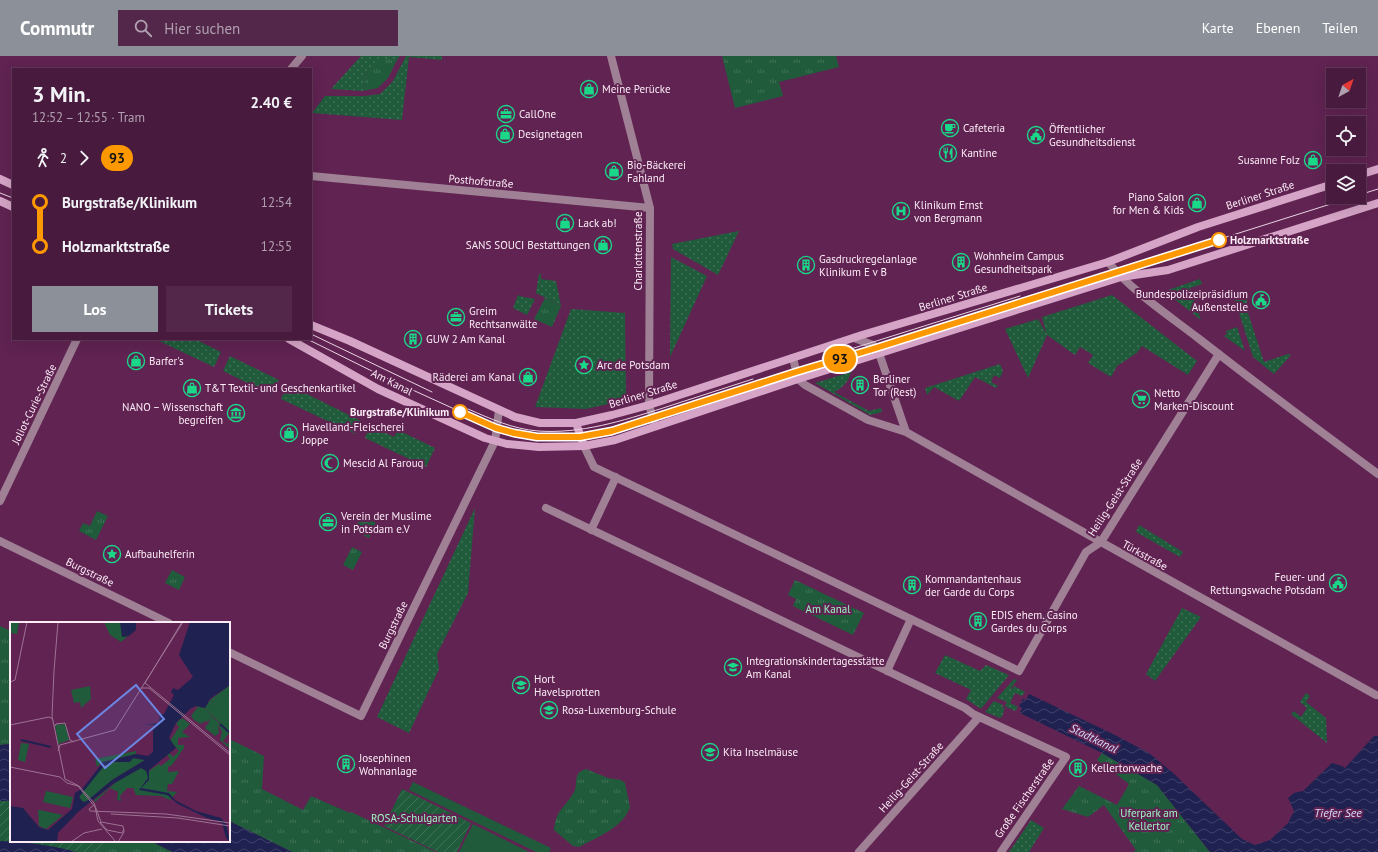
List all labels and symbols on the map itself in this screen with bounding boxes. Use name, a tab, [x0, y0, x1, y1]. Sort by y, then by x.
north arrow	[1326, 68, 1366, 108]
shop icon: Meine Perücke	[579, 79, 599, 99]
place label: Meine Perücke	[602, 82, 671, 96]
office icon: CallOne	[496, 104, 516, 124]
place label: CallOne	[519, 107, 557, 121]
cafe icon: Cafeteria	[940, 118, 960, 138]
place label: Cafeteria	[963, 121, 1005, 135]
place label: Öffentlicher Gesundheitsdienst	[1049, 122, 1136, 149]
shop icon: Designetagen	[495, 124, 515, 144]
public building icon: Öffentlicher Gesundheitsdienst	[1026, 125, 1046, 145]
place label: Designetagen	[518, 127, 583, 141]
restaurant icon: Kantine	[938, 143, 958, 163]
place label: Kantine	[961, 146, 998, 160]
shop icon: Susanne Folz	[1303, 150, 1323, 170]
place label: Susanne Folz	[1238, 153, 1300, 167]
place label: Bio-Bäckerei Fahland	[627, 158, 686, 185]
shop icon: Bio-Bäckerei Fahland	[604, 161, 624, 181]
street label: Posthofstraße	[448, 171, 514, 191]
street label: Berliner Straße	[1224, 177, 1296, 213]
place label: Piano Salon for Men & Kids	[1113, 190, 1184, 217]
shop icon: Piano Salon for Men & Kids	[1187, 193, 1207, 213]
place label: Klinikum Ernst von Bergmann	[914, 198, 983, 225]
hospital icon: Klinikum Ernst von Bergmann	[891, 201, 911, 221]
street label: Charlottenstraße	[631, 211, 645, 291]
shop icon: Lack ab!	[555, 213, 575, 233]
place label: Lack ab!	[578, 216, 617, 230]
marker: Holzmarktstraße	[1211, 232, 1227, 248]
place label: Holzmarktstraße	[1230, 233, 1309, 247]
shop icon: SANS SOUCI Bestattungen	[593, 235, 613, 255]
place label: SANS SOUCI Bestattungen	[466, 238, 590, 252]
place label: Wohnheim Campus Gesundheitspark	[974, 249, 1064, 276]
place label: Gasdruckregelanlage Klinikum E v B	[819, 252, 918, 279]
building icon: Wohnheim Campus Gesundheitspark	[951, 252, 971, 272]
building icon: Gasdruckregelanlage Klinikum E v B	[796, 255, 816, 275]
street label: Berliner Straße	[917, 280, 989, 314]
place label: Bundespolizeipräsidium Außenstelle	[1136, 287, 1248, 314]
public building icon: Bundespolizeipräsidium Außenstelle	[1251, 290, 1271, 310]
place label: Greim Rechtsanwälte	[469, 304, 538, 331]
office icon: Greim Rechtsanwälte	[446, 307, 466, 327]
building icon: GUW 2 Am Kanal	[403, 329, 423, 349]
place label: GUW 2 Am Kanal	[426, 332, 506, 346]
line badge: 93	[822, 346, 858, 372]
shop icon: Barfer's	[126, 351, 146, 371]
place label: Barfer's	[149, 354, 184, 368]
place icon: Arc de Potsdam	[574, 355, 594, 375]
place label: Arc de Potsdam	[597, 358, 670, 372]
street label: Joliot-Curie-Straße	[8, 361, 60, 447]
street label: Am Kanal	[369, 366, 416, 399]
shop icon: Räderei am Kanal	[518, 367, 538, 387]
place label: Räderei am Kanal	[433, 370, 516, 384]
place label: Berliner Tor (Rest)	[873, 372, 916, 399]
building icon: Berliner Tor (Rest)	[850, 375, 870, 395]
street label: Berliner Straße	[607, 377, 679, 411]
shop icon: T&T Textil- und Geschenkartikel	[182, 378, 202, 398]
place label: T&T Textil- und Geschenkartikel	[205, 381, 356, 395]
place label: Netto Marken-Discount	[1154, 386, 1234, 413]
supermarket icon: Netto Marken-Discount	[1131, 389, 1151, 409]
place label: NANO – Wissenschaft begreifen	[122, 400, 223, 427]
museum icon: NANO – Wissenschaft begreifen	[226, 403, 246, 423]
marker: Burgstraße/Klinikum	[452, 404, 468, 420]
place label: Burgstraße/Klinikum	[350, 405, 449, 419]
place label: Havelland-Fleischerei Joppe	[301, 420, 404, 447]
shop icon: Havelland-Fleischerei Joppe	[279, 423, 299, 443]
mosque icon: Mescid Al Farouq	[320, 453, 340, 473]
street label: Heilig-Geist-Straße	[1085, 455, 1146, 539]
place label: Mescid Al Farouq	[343, 456, 424, 470]
place label: Verein der Muslime in Potsdam e.V	[340, 509, 432, 536]
office icon: Verein der Muslime in Potsdam e.V	[318, 512, 338, 532]
street label: Türkstraße	[1120, 537, 1171, 573]
place icon: Aufbauhelferin	[102, 544, 122, 564]
place label: Aufbauhelferin	[125, 547, 195, 561]
street label: Burgstraße	[64, 554, 117, 590]
place label: Feuer- und Rettungswache Potsdam	[1210, 570, 1325, 597]
place label: Kommandantenhaus der Garde du Corps	[925, 572, 1021, 599]
public building icon: Feuer- und Rettungswache Potsdam	[1328, 573, 1348, 593]
building icon: Kommandantenhaus der Garde du Corps	[902, 575, 922, 595]
street label: Burgstraße	[375, 598, 411, 651]
park label: Am Kanal	[806, 602, 851, 616]
place label: EDIS ehem. Casino Gardes du Corps	[991, 608, 1078, 635]
building icon: EDIS ehem. Casino Gardes du Corps	[968, 611, 988, 631]
inset map	[10, 622, 230, 842]
place label: Integrationskindertagesstätte Am Kanal	[746, 654, 885, 681]
school or university icon: Integrationskindertagesstätte Am Kanal	[723, 657, 743, 677]
place label: Hort Havelsprotten	[534, 672, 600, 699]
school or university icon: Hort Havelsprotten	[511, 675, 531, 695]
school or university icon: Rosa-Luxemburg-Schule	[539, 700, 559, 720]
place label: Rosa-Luxemburg-Schule	[562, 703, 677, 717]
water label: Stadtkanal	[1067, 720, 1121, 756]
street label: Heilig-Geist-Straße	[876, 739, 947, 815]
school or university icon: Kita Inselmäuse	[700, 742, 720, 762]
place label: Kita Inselmäuse	[723, 745, 798, 759]
place label: Josephinen Wohnanlage	[358, 751, 418, 778]
building icon: Josephinen Wohnanlage	[336, 754, 356, 774]
street label: Große Fischerstraße	[991, 755, 1057, 841]
building icon: Kellertorwache	[1068, 758, 1088, 778]
place label: Kellertorwache	[1091, 761, 1163, 775]
water label: Tiefer See	[1314, 805, 1362, 820]
park label: Uferpark am Kellertor	[1120, 806, 1178, 833]
park label: ROSA-Schulgarten	[371, 811, 457, 825]

